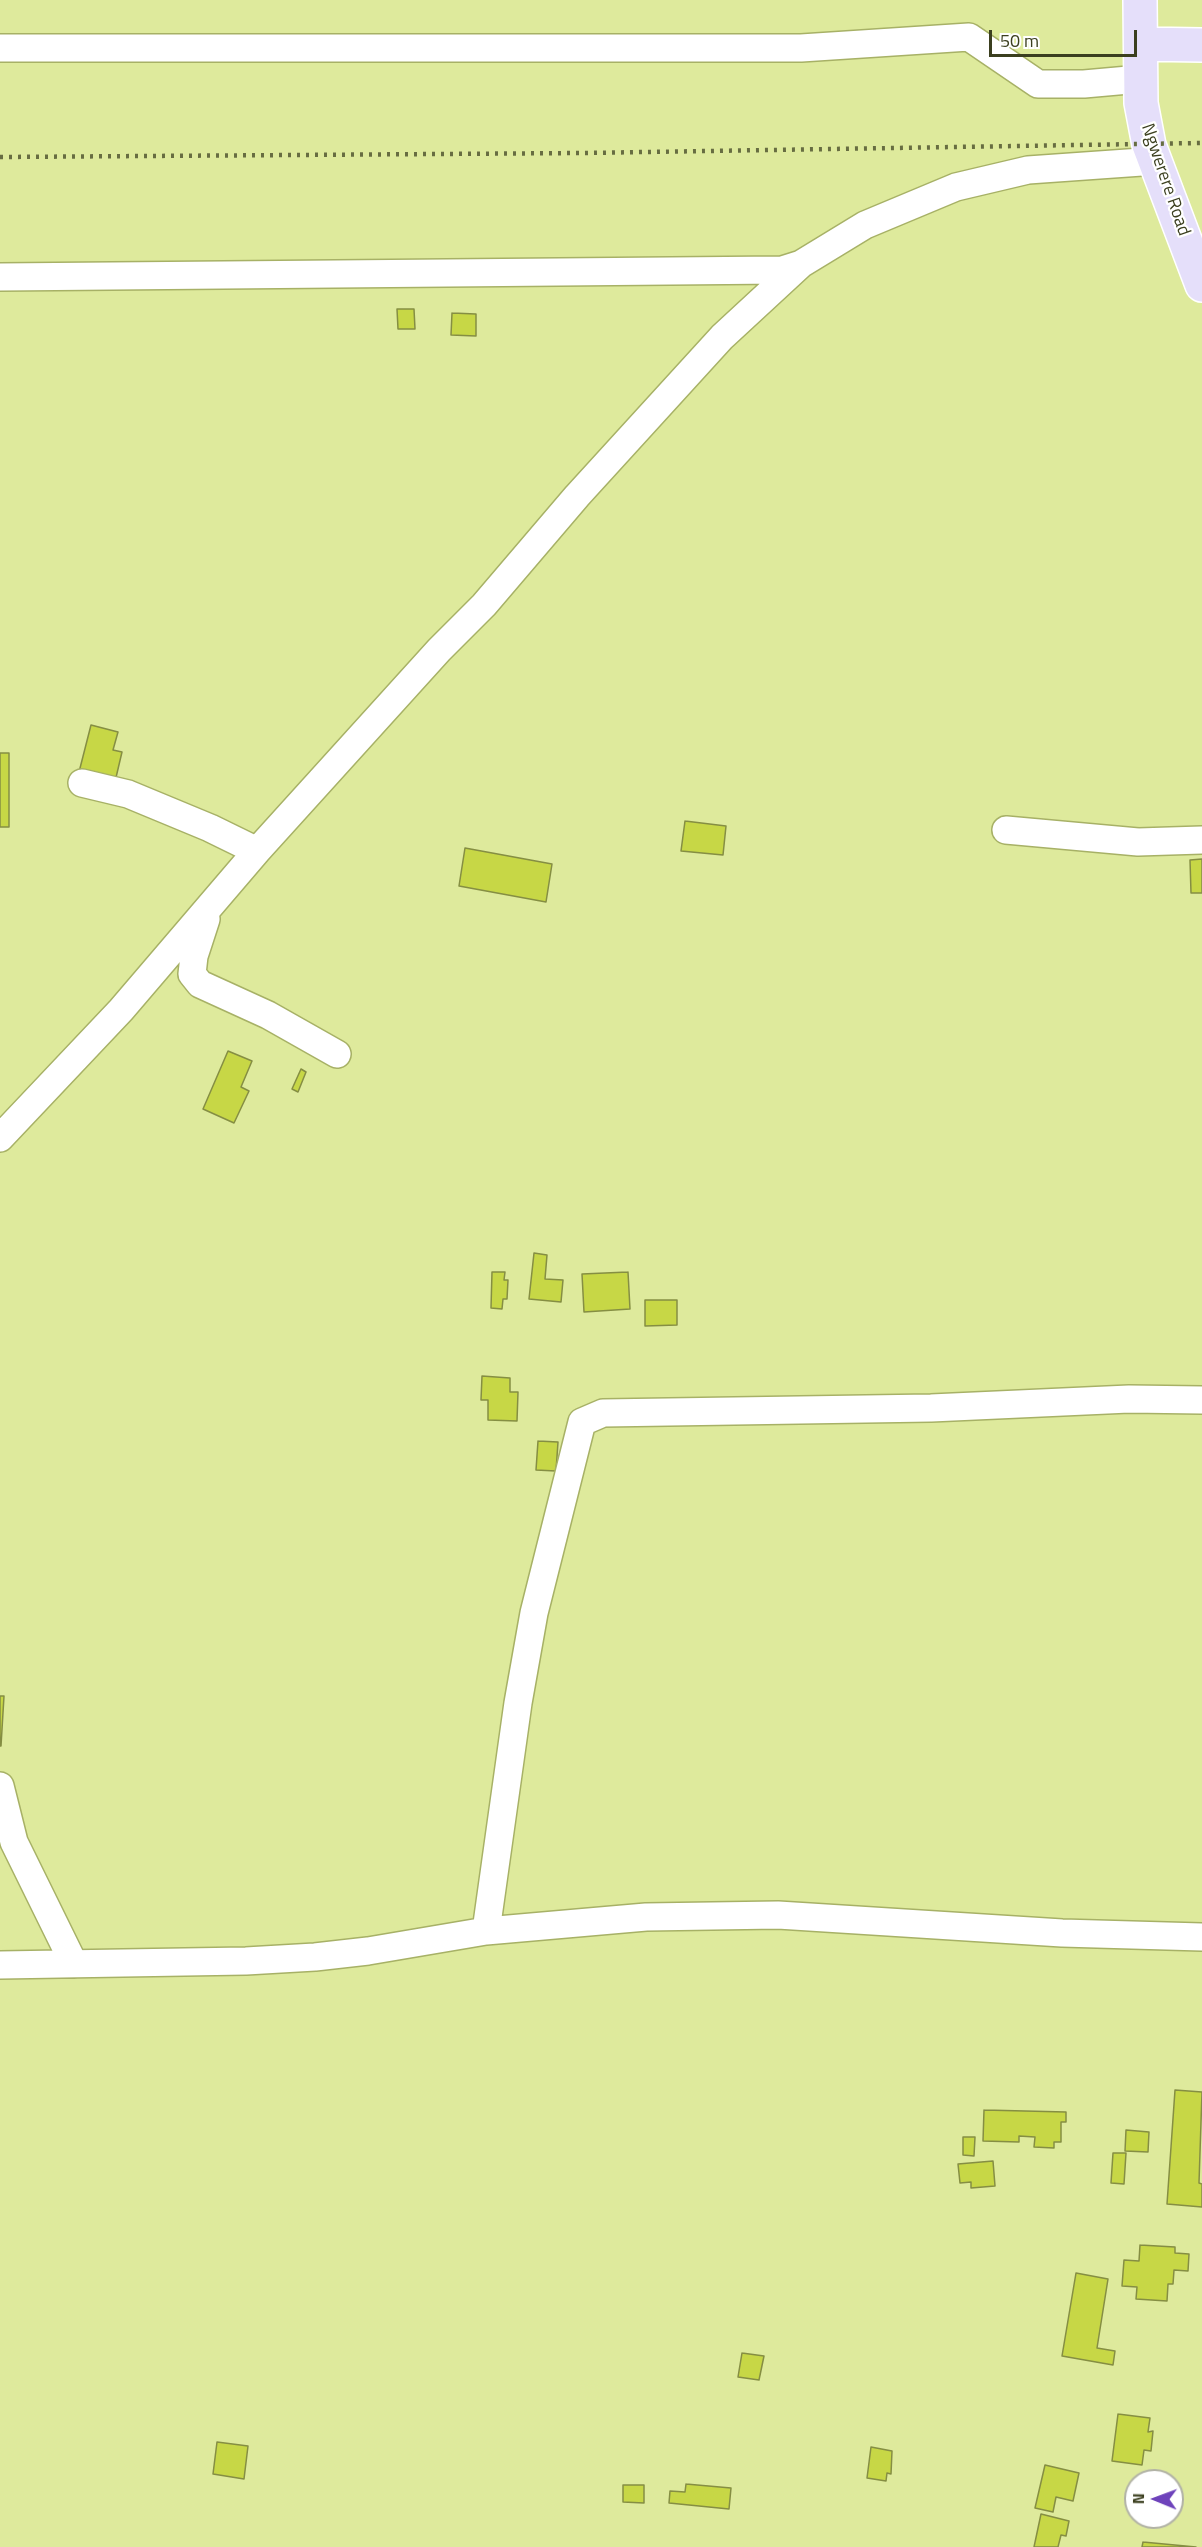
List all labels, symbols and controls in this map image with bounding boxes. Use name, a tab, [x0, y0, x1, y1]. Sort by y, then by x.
scale bar	[992, 18, 1140, 56]
text: 50 m	[1000, 27, 1039, 54]
street label: Ngwerere Road	[1136, 121, 1194, 239]
north arrow	[1124, 2469, 1184, 2529]
text: N	[1126, 2493, 1150, 2504]

